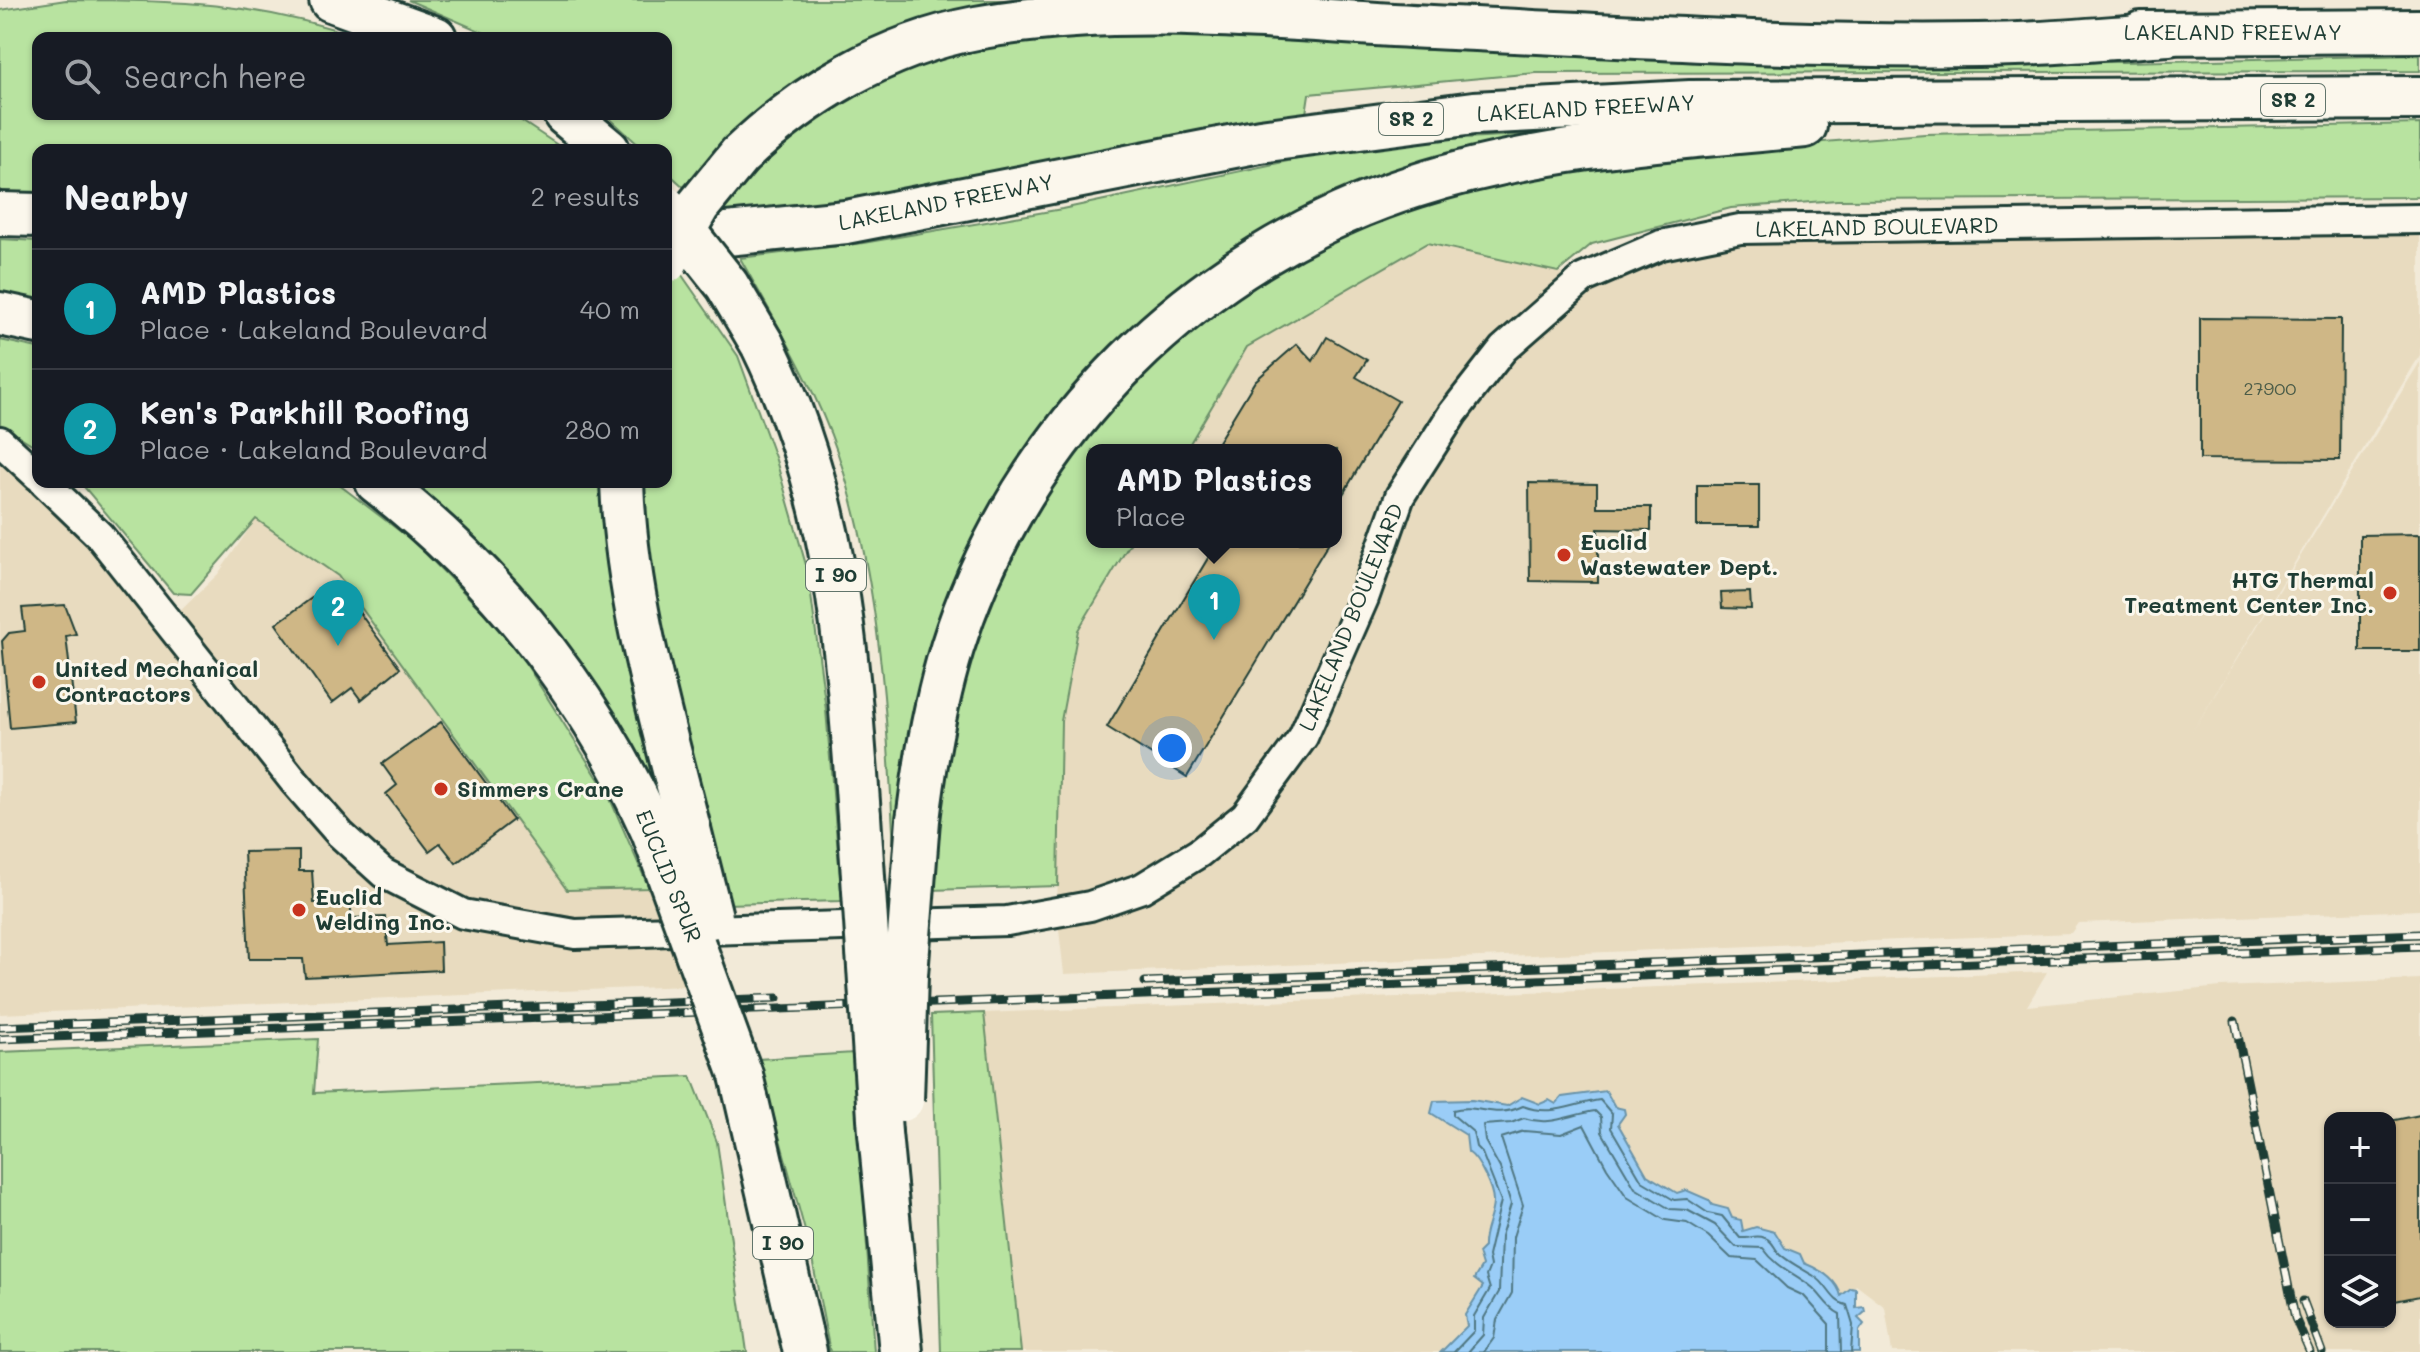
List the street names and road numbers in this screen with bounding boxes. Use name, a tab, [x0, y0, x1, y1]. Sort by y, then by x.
street label: LAKELAND FREEWAY	[2124, 17, 2342, 46]
road number: SR 2	[2261, 84, 2325, 116]
street label: LAKELAND FREEWAY	[1476, 87, 1696, 128]
road number: SR 2	[1379, 103, 1443, 135]
street label: LAKELAND FREEWAY	[836, 166, 1056, 237]
street label: LAKELAND BOULEVARD	[1755, 210, 1999, 243]
street label: LAKELAND BOULEVARD	[1292, 499, 1410, 735]
road number: I 90	[806, 559, 866, 591]
street label: EUCLID SPUR	[630, 805, 709, 947]
road number: I 90	[753, 1227, 813, 1259]

